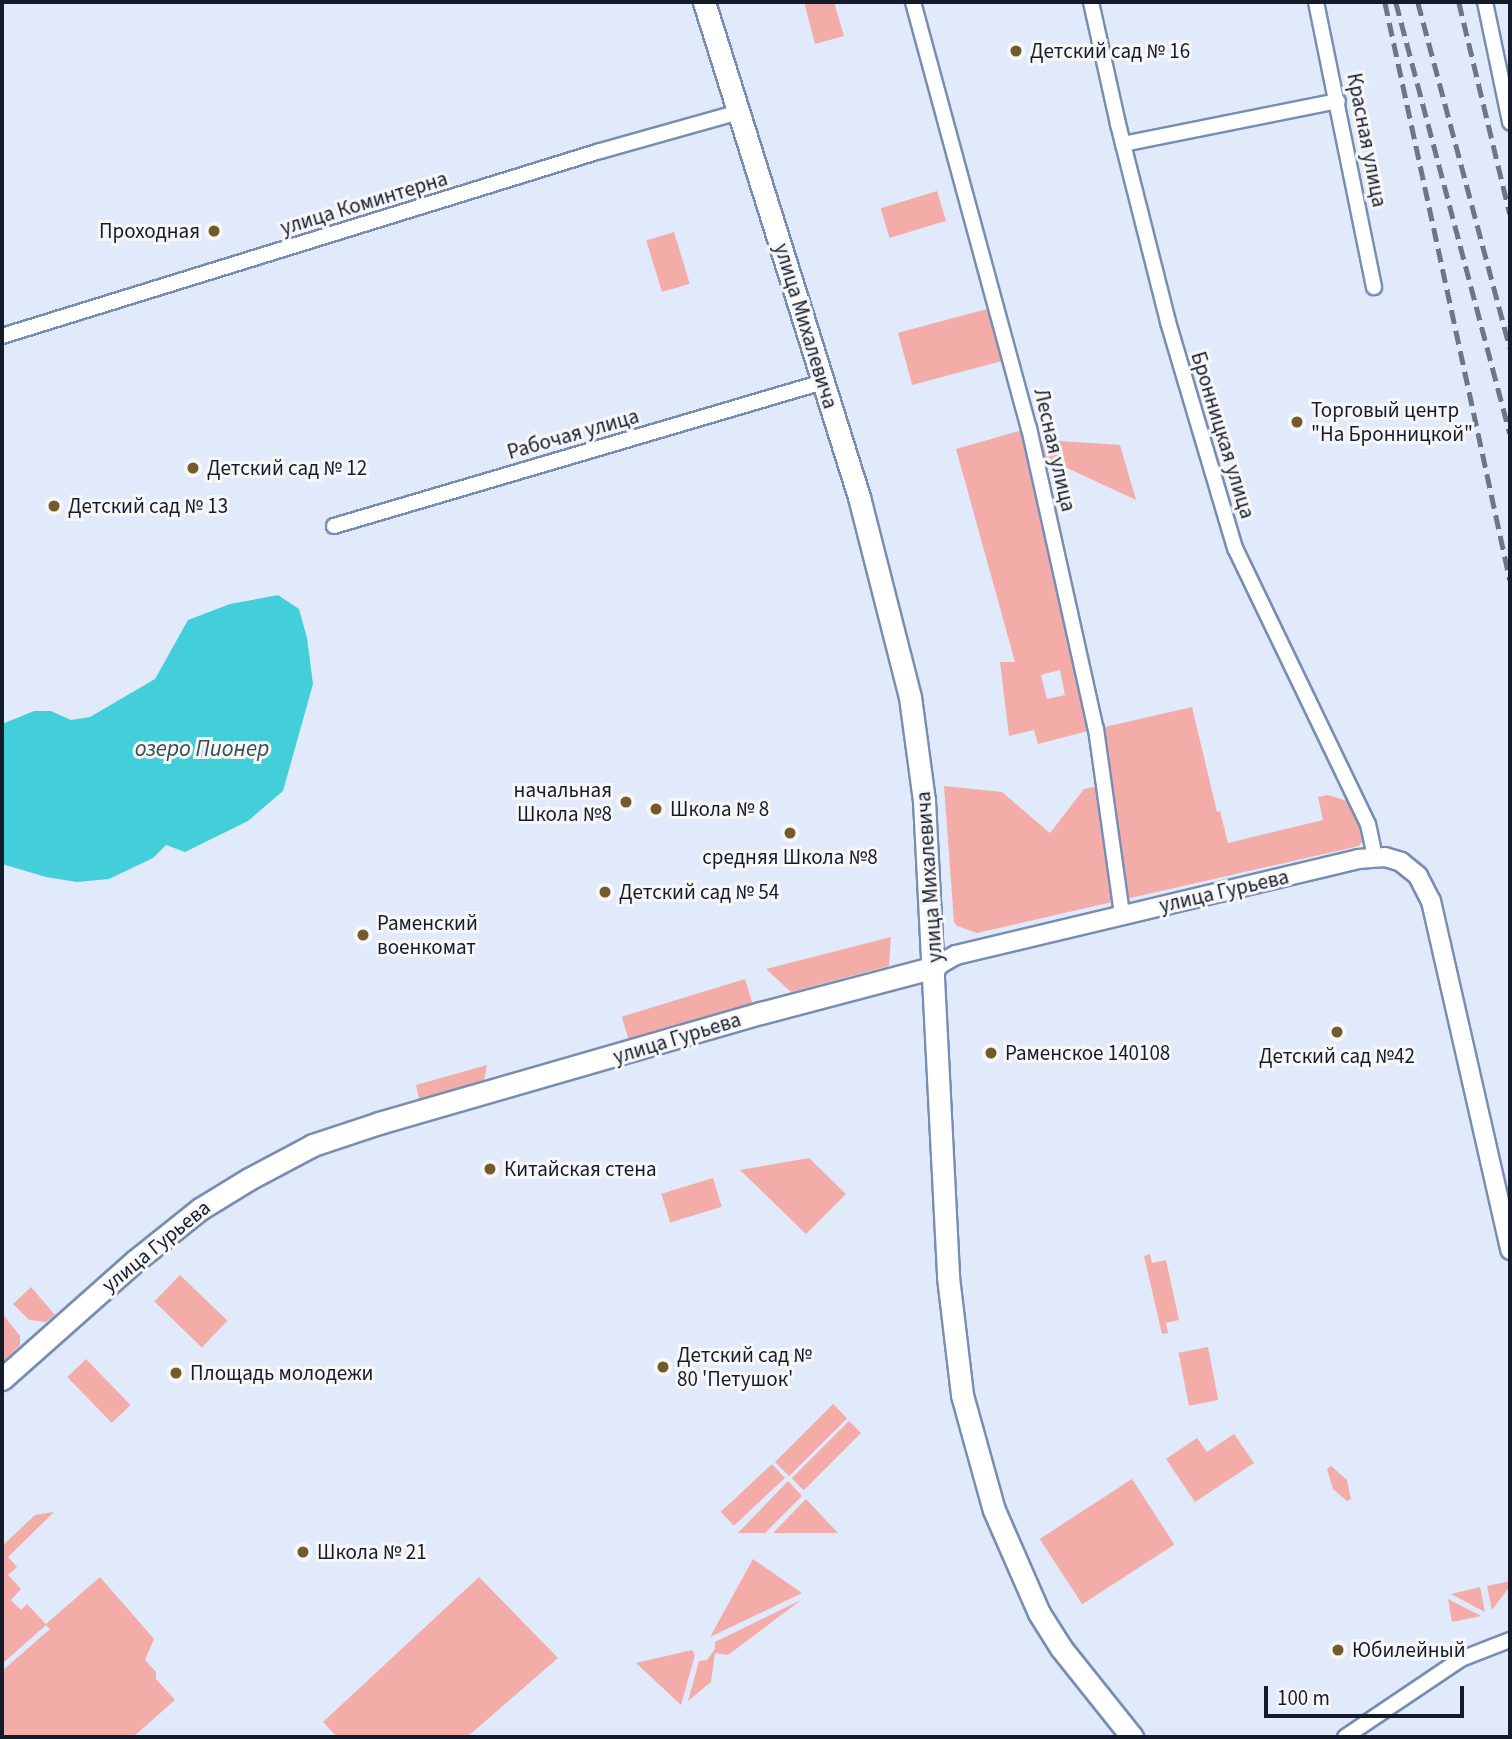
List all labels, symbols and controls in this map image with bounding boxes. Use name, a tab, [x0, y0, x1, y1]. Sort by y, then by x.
place label: Детский сад № 16	[1030, 38, 1190, 64]
marker: Детский сад № 16	[1008, 43, 1024, 59]
street label: Красная улица	[1342, 71, 1392, 209]
street label: улица Коминтерна	[277, 166, 451, 240]
place label: Проходная	[99, 218, 200, 244]
marker: Проходная	[206, 223, 222, 239]
street label: улица Михалевича	[769, 240, 843, 412]
street label: Бронницкая улица	[1186, 348, 1260, 522]
street label: Лесная улица	[1029, 386, 1081, 514]
place label: Торговый центр "На Бронницкой"	[1311, 397, 1473, 447]
street label: Рабочая улица	[504, 403, 642, 465]
marker: Торговый центр "На Бронницкой"	[1289, 414, 1305, 430]
place label: Детский сад № 12	[207, 455, 367, 481]
marker: Детский сад № 12	[185, 460, 201, 476]
place label: Детский сад № 13	[68, 493, 228, 519]
marker: Детский сад № 13	[46, 498, 62, 514]
water label: озеро Пионер	[135, 735, 269, 763]
place label: начальная Школа №8	[514, 777, 612, 827]
street label: улица Михалевича	[910, 791, 948, 963]
marker: начальная Школа №8	[618, 794, 634, 810]
place label: Школа № 8	[670, 796, 769, 822]
marker: Школа № 8	[648, 801, 664, 817]
marker: средняя Школа №8	[782, 825, 798, 841]
place label: средняя Школа №8	[702, 844, 878, 870]
street label: улица Гурьева	[1157, 864, 1291, 918]
place label: Детский сад № 54	[619, 879, 779, 905]
marker: Детский сад № 54	[597, 884, 613, 900]
place label: Раменский военкомат	[377, 910, 478, 960]
marker: Раменский военкомат	[355, 927, 371, 943]
street label: улица Гурьева	[610, 1007, 744, 1069]
marker: Детский сад №42	[1329, 1024, 1345, 1040]
place label: Раменское 140108	[1005, 1040, 1170, 1066]
place label: Детский сад №42	[1259, 1043, 1415, 1069]
marker: Раменское 140108	[983, 1045, 999, 1061]
place label: Китайская стена	[504, 1156, 657, 1182]
marker: Китайская стена	[482, 1161, 498, 1177]
street label: улица Гурьева	[97, 1195, 215, 1297]
place label: Детский сад № 80 'Петушок'	[677, 1342, 812, 1392]
marker: Детский сад № 80 'Петушок'	[655, 1359, 671, 1375]
place label: Площадь молодежи	[190, 1360, 373, 1386]
marker: Площадь молодежи	[168, 1365, 184, 1381]
place label: Школа № 21	[317, 1539, 427, 1565]
marker: Школа № 21	[295, 1544, 311, 1560]
place label: Юбилейный	[1352, 1637, 1466, 1663]
marker: Юбилейный	[1330, 1642, 1346, 1658]
scale bar	[1267, 1672, 1466, 1716]
text: 100 m	[1277, 1683, 1330, 1713]

